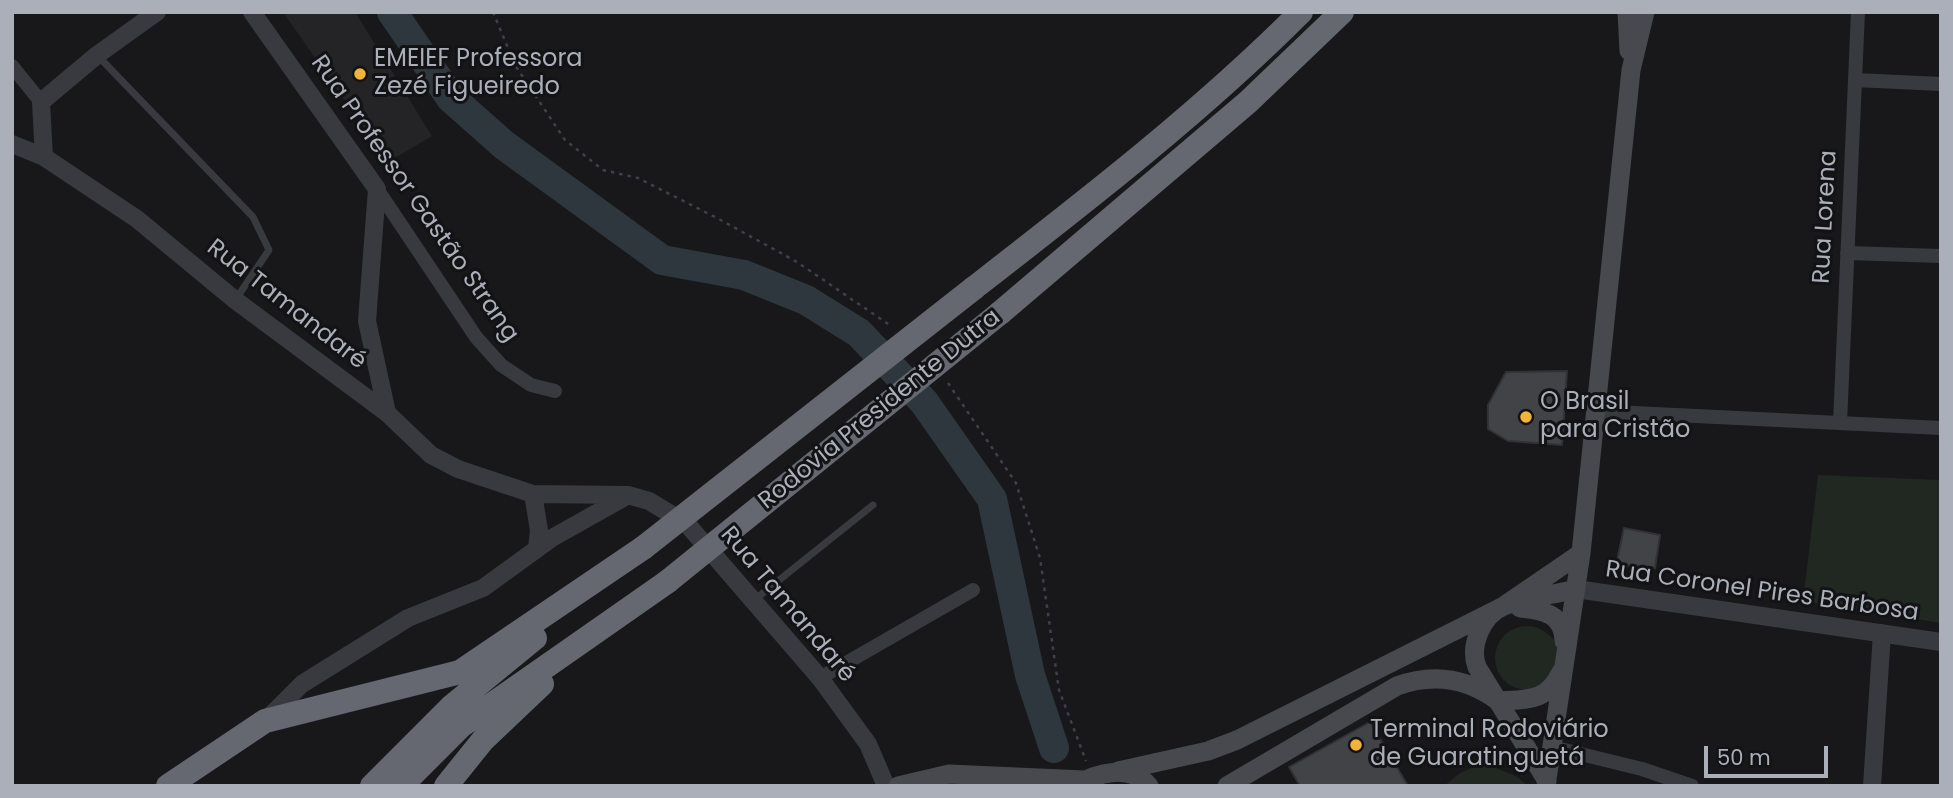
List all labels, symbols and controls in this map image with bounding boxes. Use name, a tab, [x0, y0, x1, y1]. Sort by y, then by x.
place label: EMEIEF Professora Zezé Figueiredo	[374, 46, 583, 102]
street label: Rua Professor Gastão Strang	[304, 50, 524, 348]
marker: EMEIEF Professora Zezé Figueiredo	[352, 66, 368, 82]
street label: Rua Lorena	[1808, 149, 1844, 285]
street label: Rua Tamandaré	[201, 234, 371, 376]
street label: Rodovia Presidente Dutra	[753, 304, 1007, 516]
place label: O Brasil para Cristão	[1540, 389, 1690, 445]
marker: O Brasil para Cristão	[1518, 409, 1534, 425]
street label: Rua Tamandaré	[713, 521, 861, 689]
street label: Rua Coronel Pires Barbosa	[1603, 556, 1921, 628]
place label: Terminal Rodoviário de Guaratinguetá	[1370, 717, 1609, 773]
scale bar	[1708, 732, 1832, 776]
marker: Terminal Rodoviário de Guaratinguetá	[1348, 737, 1364, 753]
text: 50 m	[1717, 743, 1771, 772]

